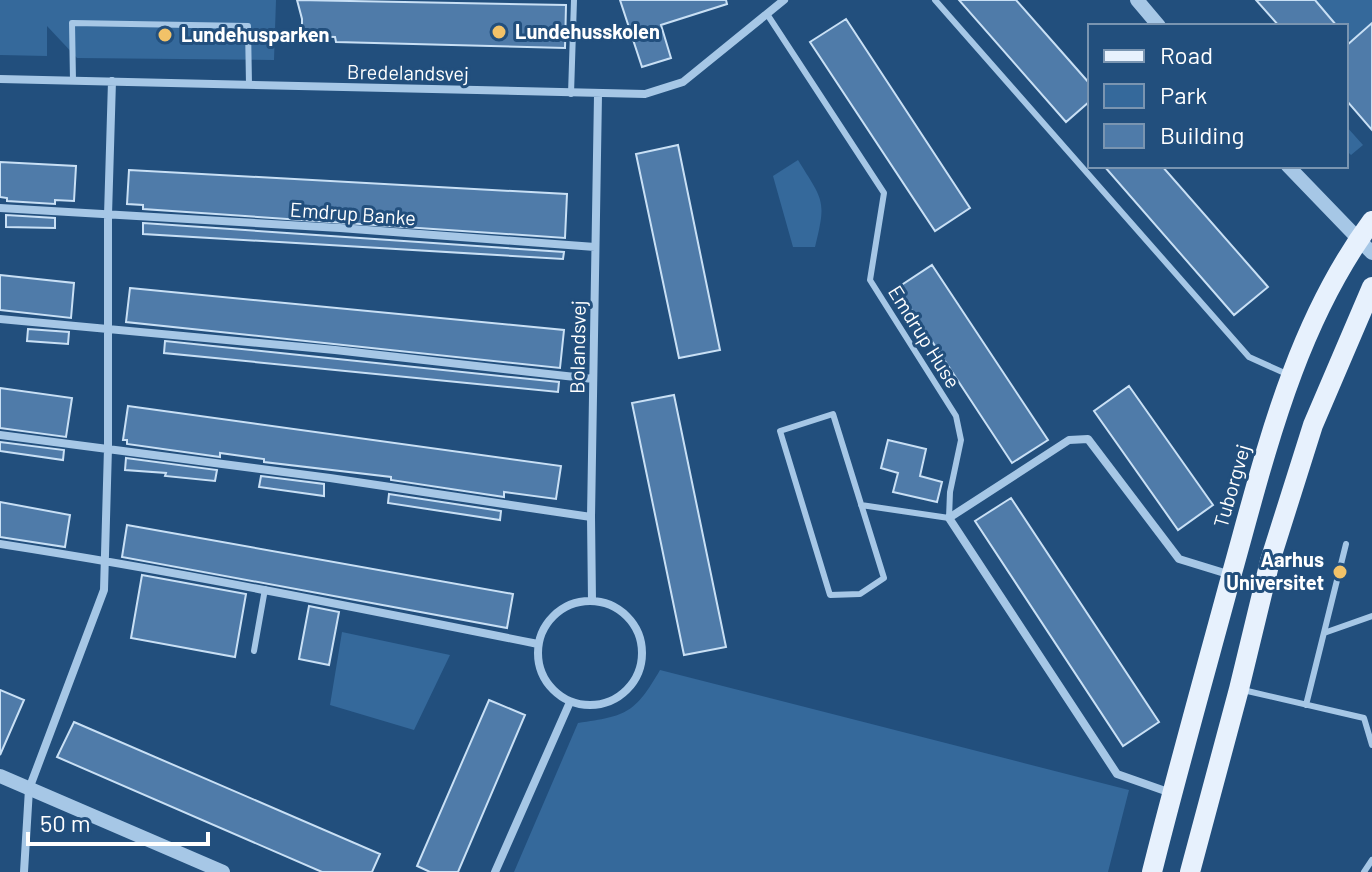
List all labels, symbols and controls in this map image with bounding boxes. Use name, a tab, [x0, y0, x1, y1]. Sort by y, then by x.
place label: Lundehusskolen	[515, 19, 660, 43]
place label: Lundehusparken	[181, 22, 330, 46]
marker: Lundehusskolen	[490, 23, 508, 41]
legend	[1088, 24, 1348, 168]
marker: Lundehusparken	[156, 26, 174, 44]
text: Road	[1160, 40, 1213, 69]
street label: Bredelandsvej	[347, 59, 469, 85]
text: Park	[1160, 80, 1207, 109]
text: Building	[1160, 120, 1244, 149]
street label: Emdrup Banke	[289, 197, 417, 229]
street label: Emdrup Huse	[884, 281, 966, 392]
street label: Bolandsvej	[564, 300, 590, 394]
street label: Tuborgvej	[1208, 441, 1254, 530]
place label: Aarhus Universitet	[1226, 547, 1324, 594]
marker: Aarhus Universitet	[1331, 563, 1349, 581]
scale bar	[28, 796, 208, 846]
text: 50 m	[40, 808, 91, 837]

